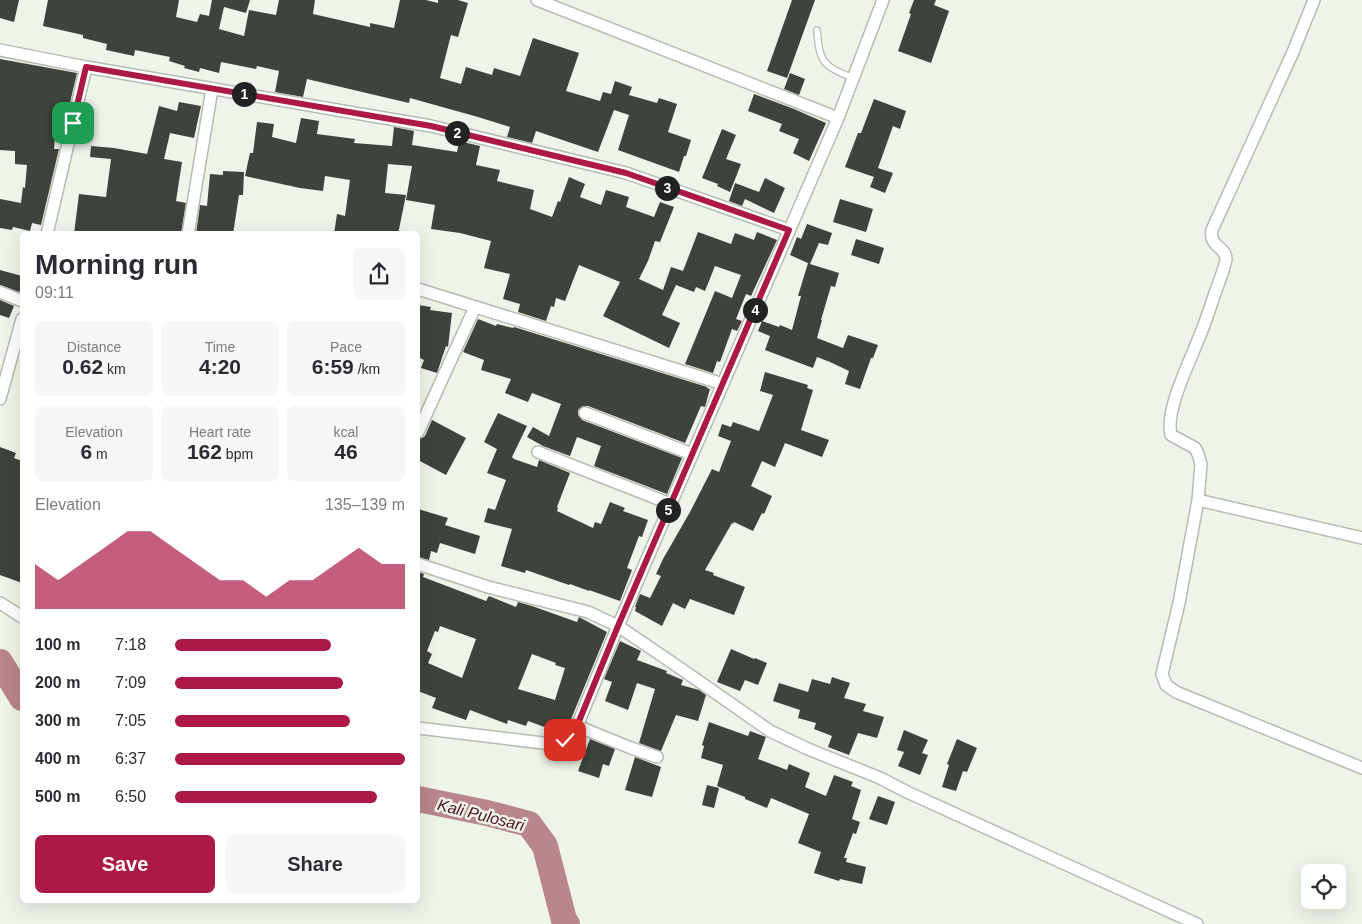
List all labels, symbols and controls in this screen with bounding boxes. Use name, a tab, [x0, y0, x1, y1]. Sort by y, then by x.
pin: 1	[232, 82, 256, 106]
text: 1	[241, 86, 248, 102]
pin	[52, 102, 94, 144]
icon: arrive	[59, 109, 87, 137]
pin: 2	[444, 120, 470, 146]
text: 2	[454, 125, 461, 141]
pin: 3	[654, 176, 680, 200]
text: 3	[664, 180, 671, 196]
button: share	[353, 248, 405, 300]
text: Morning run	[35, 249, 198, 280]
text: 09:11	[35, 284, 74, 301]
pin: 4	[742, 298, 768, 322]
text: 4	[752, 302, 759, 318]
text: Distance	[67, 339, 121, 355]
text: Time	[205, 339, 235, 355]
text: Pace	[330, 339, 362, 355]
text: 0.62	[62, 355, 103, 378]
text: 4:20	[199, 355, 241, 378]
text: 6:59	[312, 355, 354, 378]
text: km	[103, 361, 126, 377]
text: /km	[354, 361, 380, 377]
text: Elevation	[65, 424, 123, 440]
text: Heart rate	[189, 424, 251, 440]
text: kcal	[334, 424, 358, 440]
text: 6	[80, 440, 92, 463]
text: 162	[187, 440, 222, 463]
text: 46	[334, 440, 358, 463]
text: m	[92, 446, 108, 462]
text: bpm	[222, 446, 253, 462]
text: Elevation	[35, 496, 101, 513]
text: 135–139 m	[325, 496, 405, 513]
pin: 5	[656, 498, 680, 522]
text: 5	[665, 502, 672, 518]
text: 100 m	[35, 636, 80, 653]
text: 7:18	[115, 636, 146, 653]
text: 200 m	[35, 674, 80, 691]
text: 7:09	[115, 674, 146, 691]
text: 300 m	[35, 712, 80, 729]
text: 7:05	[115, 712, 146, 729]
pin	[544, 719, 586, 761]
icon: check	[551, 726, 579, 754]
text: 400 m	[35, 750, 80, 767]
text: 6:37	[115, 750, 146, 767]
text: 500 m	[35, 788, 80, 805]
text: 6:50	[115, 788, 146, 805]
water label: Kali Pulosari	[436, 796, 527, 834]
button: Save	[35, 835, 215, 893]
button: Share	[225, 835, 405, 893]
map controls	[1301, 864, 1346, 909]
button: locate	[1301, 864, 1346, 909]

